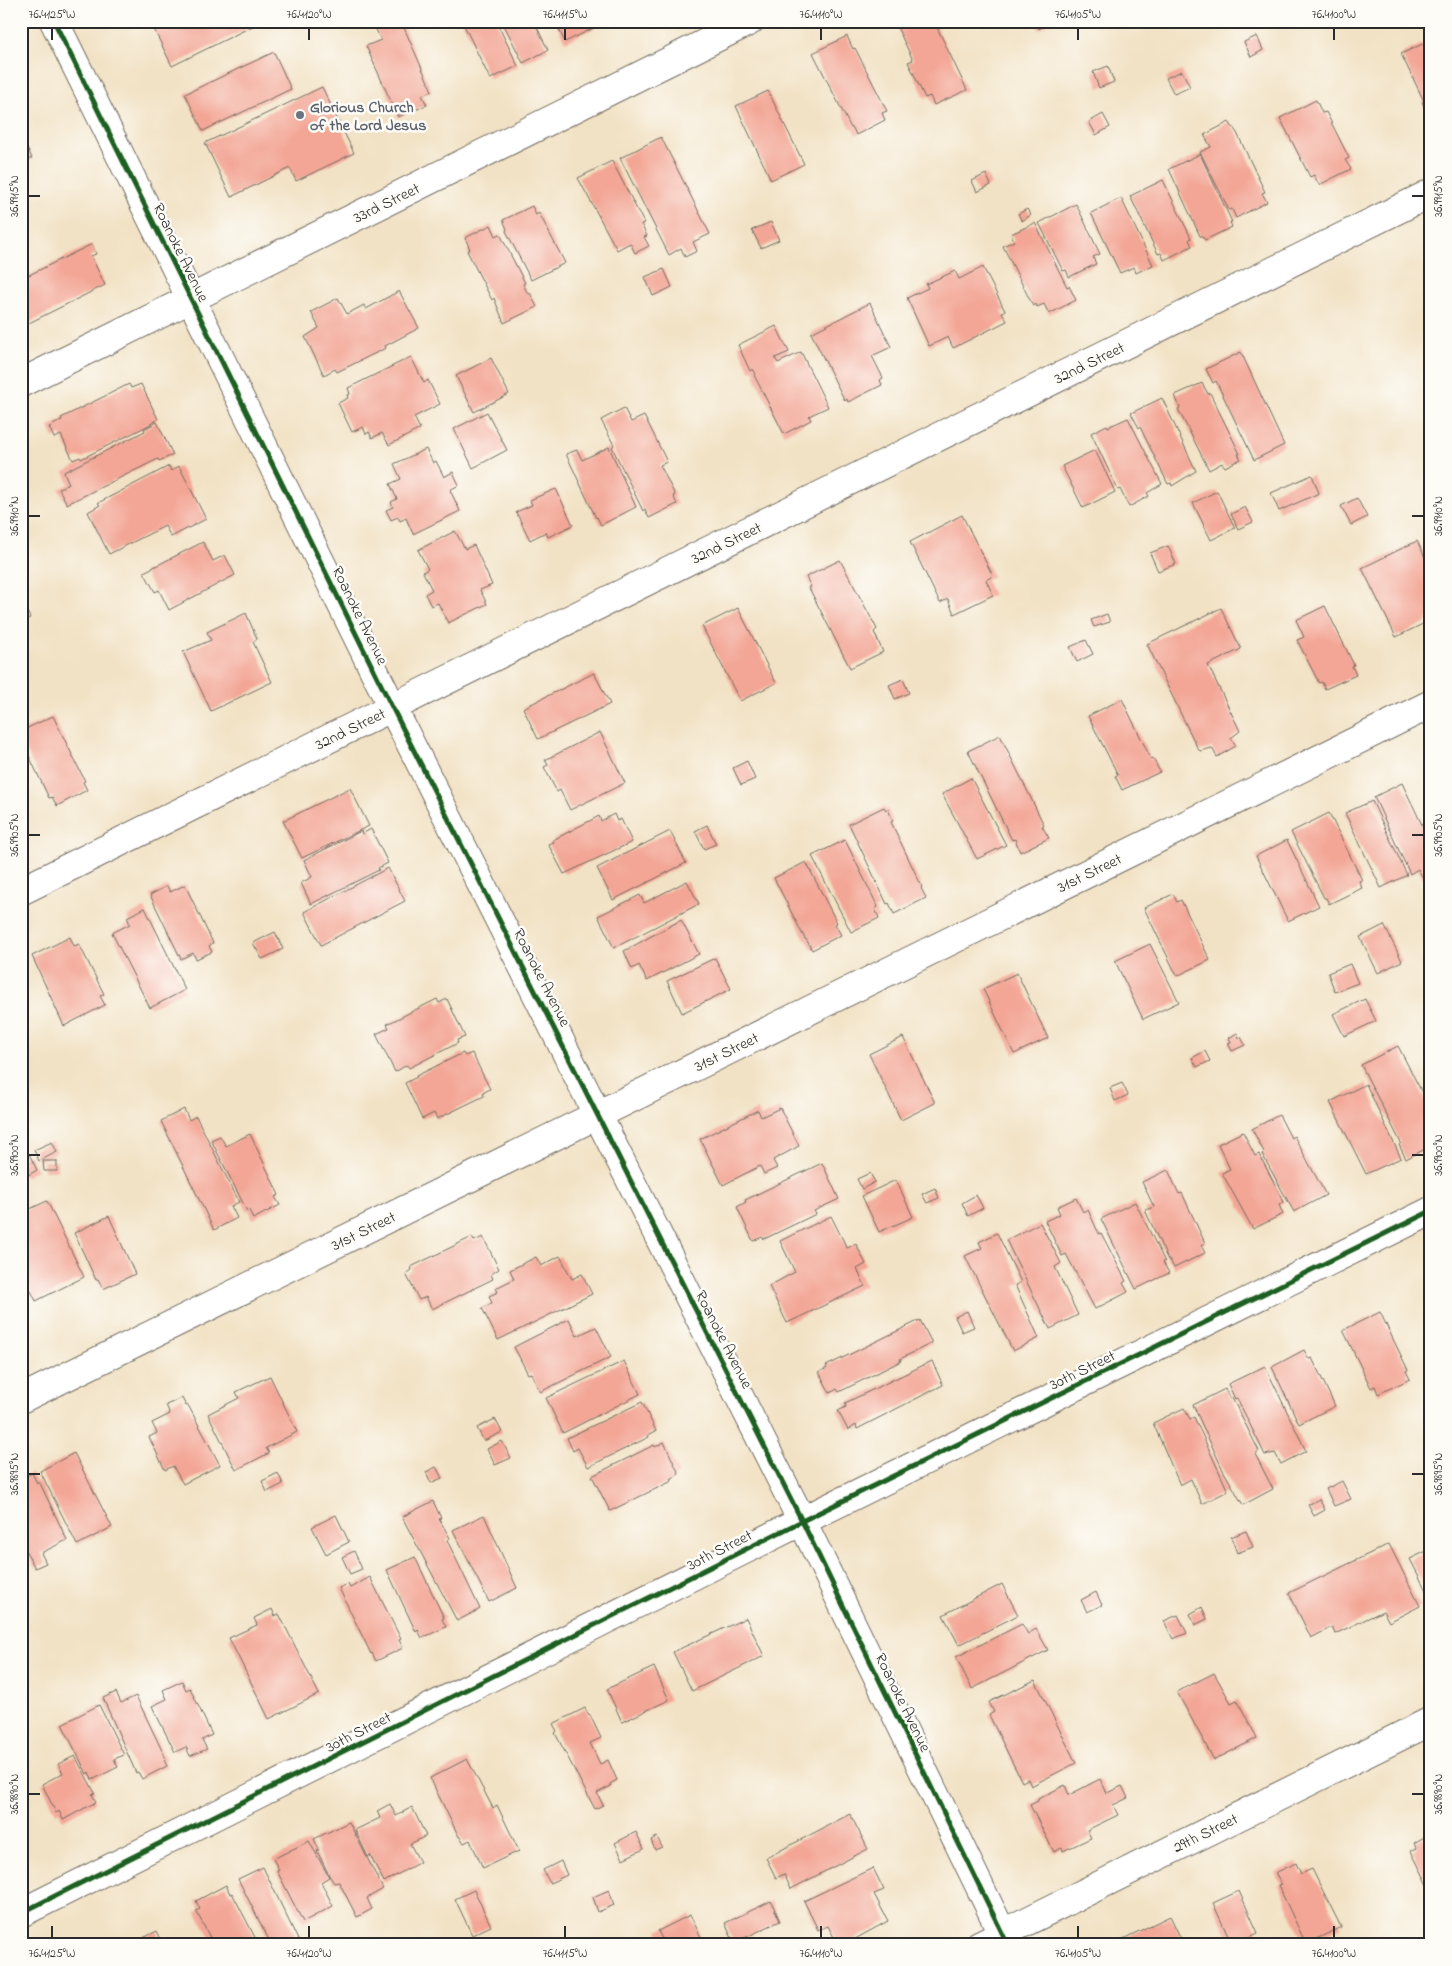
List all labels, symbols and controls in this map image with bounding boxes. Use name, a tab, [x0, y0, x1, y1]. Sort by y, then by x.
text: 76.4125°W	[29, 6, 75, 24]
text: 76.4120°W	[286, 6, 332, 24]
text: 76.4115°W	[543, 6, 587, 24]
text: 76.4110°W	[800, 6, 842, 24]
text: 76.4105°W	[1055, 6, 1101, 24]
text: 76.4100°W	[1312, 6, 1356, 24]
place label: Glorious Church of the Lord Jesus	[310, 96, 426, 138]
marker: Glorious Church of the Lord Jesus	[294, 109, 306, 121]
text: 36.9915°N	[6, 175, 24, 217]
text: 36.9915°N	[1430, 175, 1448, 217]
street label: 33rd Street	[349, 177, 425, 230]
street label: Roanoke Avenue	[146, 199, 215, 307]
street label: 32nd Street	[1051, 336, 1130, 391]
text: 36.9910°N	[6, 496, 24, 536]
text: 36.9910°N	[1430, 496, 1448, 536]
street label: 32nd Street	[688, 516, 767, 571]
street label: Roanoke Avenue	[325, 562, 394, 670]
street label: 32nd Street	[312, 702, 391, 757]
text: 36.9905°N	[6, 813, 24, 857]
text: 36.9905°N	[1430, 813, 1448, 857]
street label: 31st Street	[1053, 847, 1127, 900]
street label: Roanoke Avenue	[506, 925, 577, 1032]
street label: 31st Street	[690, 1026, 764, 1079]
text: 36.9900°N	[6, 1134, 24, 1176]
text: 36.9900°N	[1430, 1134, 1448, 1176]
street label: 31st Street	[327, 1205, 401, 1258]
street label: Roanoke Avenue	[688, 1287, 759, 1394]
street label: 30th Street	[1046, 1344, 1121, 1397]
text: 36.9895°N	[6, 1453, 24, 1495]
text: 36.9895°N	[1430, 1453, 1448, 1495]
street label: 30th Street	[683, 1524, 757, 1578]
street label: Roanoke Avenue	[868, 1649, 937, 1757]
street label: 30th Street	[322, 1706, 396, 1760]
text: 36.9890°N	[6, 1774, 24, 1814]
text: 36.9890°N	[1430, 1774, 1448, 1814]
street label: 29th Street	[1169, 1807, 1243, 1860]
text: 76.4125°W	[29, 1945, 75, 1963]
text: 76.4120°W	[286, 1945, 332, 1963]
text: 76.4115°W	[543, 1945, 587, 1963]
text: 76.4110°W	[800, 1945, 842, 1963]
text: 76.4105°W	[1055, 1945, 1101, 1963]
text: 76.4100°W	[1312, 1945, 1356, 1963]

